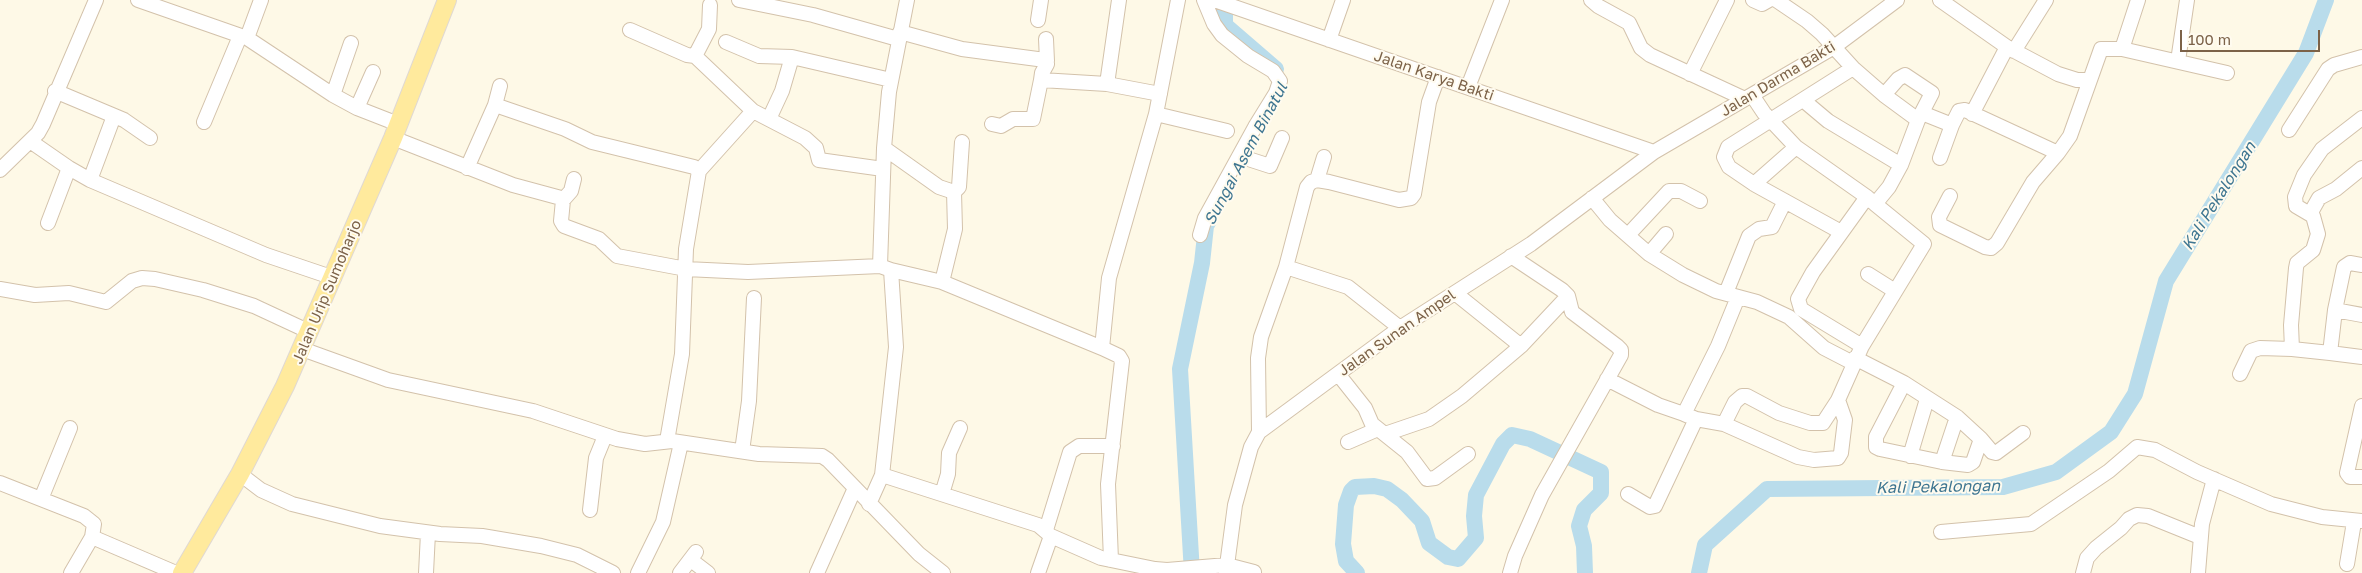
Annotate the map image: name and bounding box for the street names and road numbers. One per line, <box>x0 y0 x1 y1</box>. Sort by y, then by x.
street label: Jalan Darma Bakti <box>1717 38 1839 120</box>
street label: Jalan Karya Bakti <box>1372 47 1496 105</box>
street label: Jalan Urip Sumoharjo <box>289 217 365 367</box>
street label: Jalan Sunan Ampel <box>1335 286 1459 380</box>

